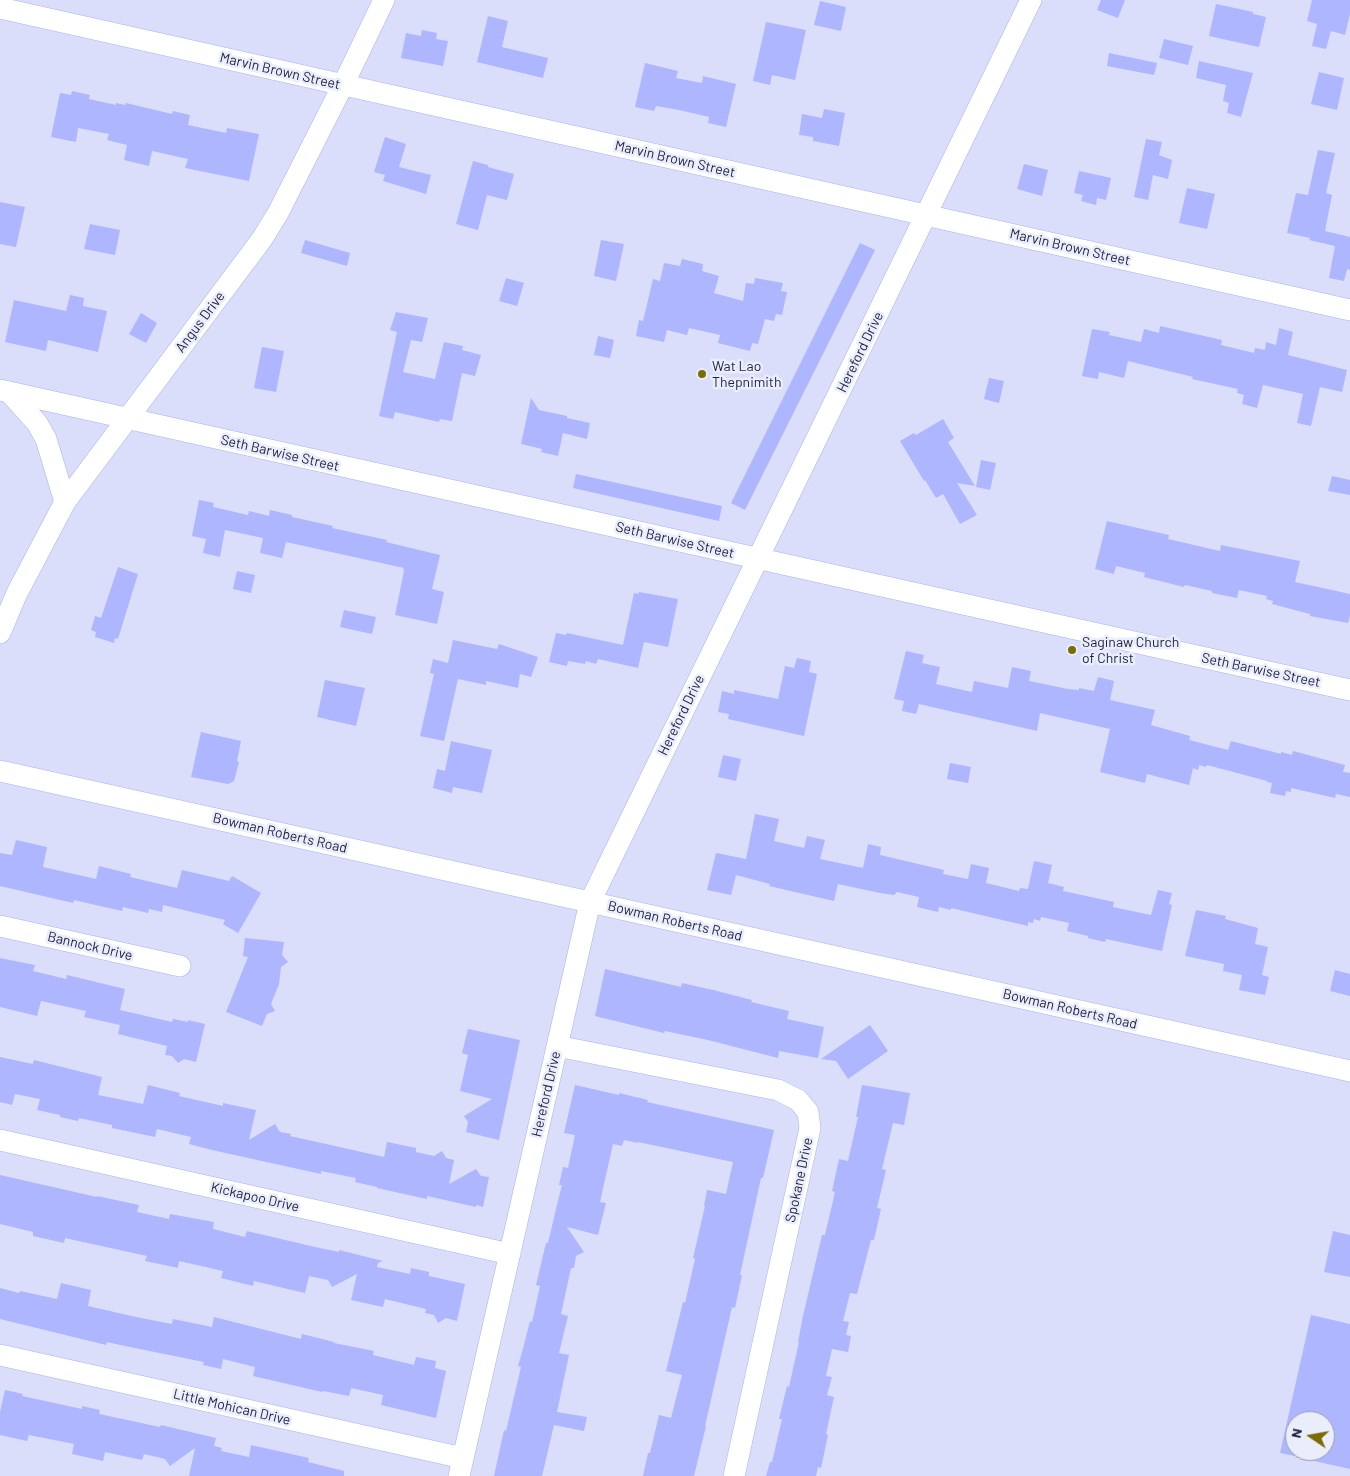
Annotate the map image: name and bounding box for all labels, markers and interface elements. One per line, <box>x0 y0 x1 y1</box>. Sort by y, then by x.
street label: Marvin Brown Street <box>218 49 342 93</box>
street label: Marvin Brown Street <box>613 137 737 181</box>
street label: Marvin Brown Street <box>1008 225 1132 269</box>
street label: Angus Drive <box>172 288 228 356</box>
street label: Hereford Drive <box>833 309 887 395</box>
place label: Wat Lao Thepnimith <box>712 358 782 391</box>
marker: Wat Lao Thepnimith <box>696 368 708 380</box>
street label: Seth Barwise Street <box>219 431 341 475</box>
street label: Seth Barwise Street <box>614 518 736 562</box>
place label: Saginaw Church of Christ <box>1082 634 1179 666</box>
marker: Saginaw Church of Christ <box>1066 644 1078 656</box>
street label: Seth Barwise Street <box>1200 649 1322 691</box>
street label: Hereford Drive <box>654 672 708 758</box>
street label: Bowman Roberts Road <box>211 809 349 857</box>
street label: Bowman Roberts Road <box>606 897 744 945</box>
street label: Bannock Drive <box>46 928 134 964</box>
street label: Bowman Roberts Road <box>1001 985 1139 1033</box>
street label: Hereford Drive <box>528 1049 564 1139</box>
street label: Spokane Drive <box>782 1136 816 1224</box>
street label: Kickapoo Drive <box>209 1179 301 1215</box>
street label: Little Mohican Drive <box>172 1385 292 1429</box>
north arrow <box>1285 1411 1335 1461</box>
text: N <box>1287 1427 1305 1439</box>

